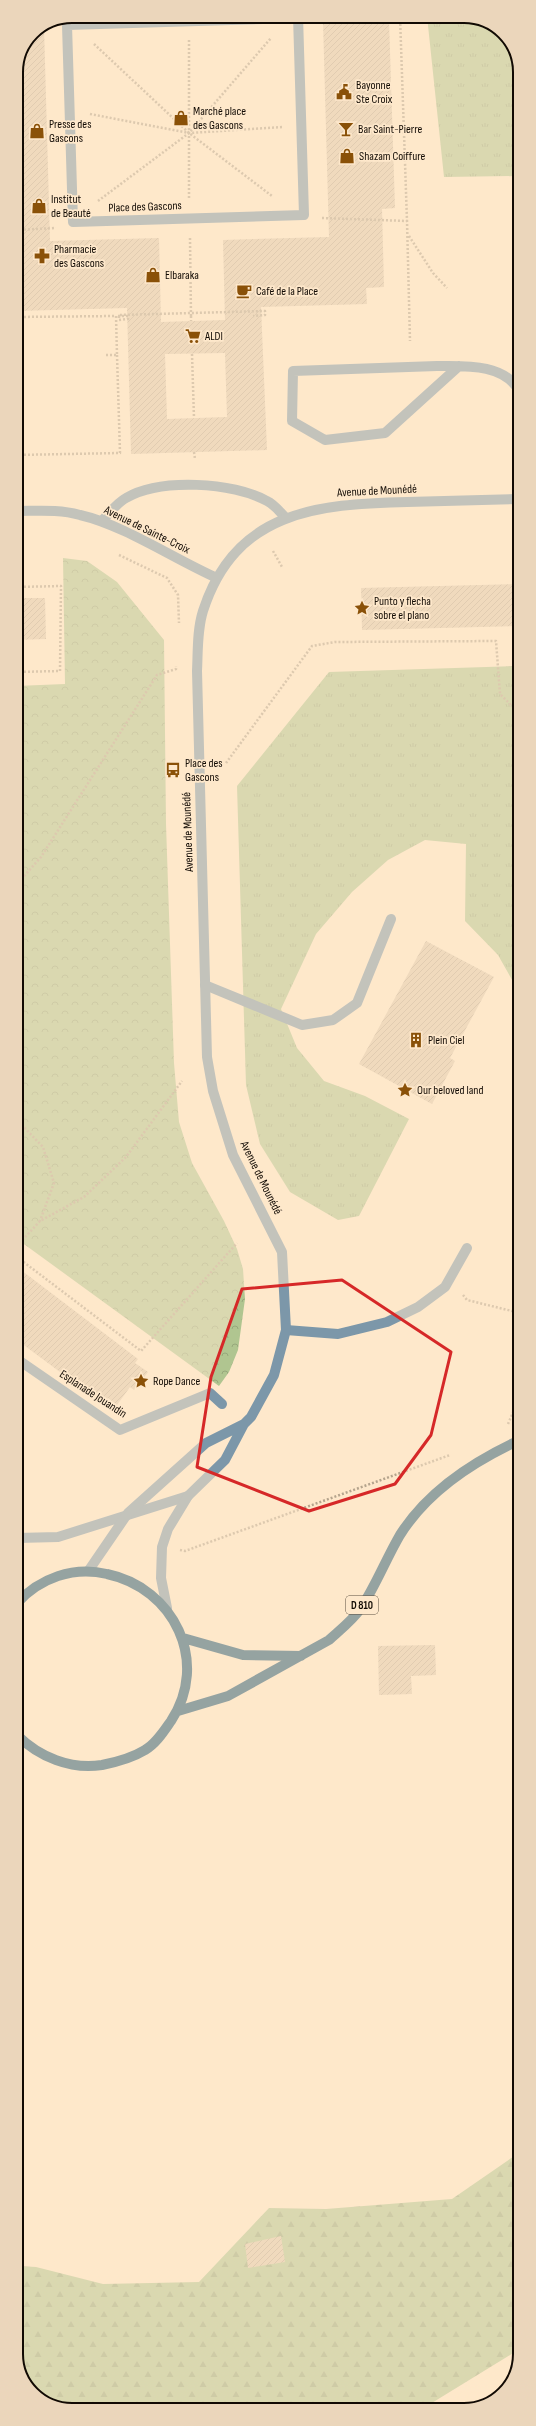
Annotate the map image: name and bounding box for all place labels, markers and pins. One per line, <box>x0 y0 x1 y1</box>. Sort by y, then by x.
place label: Bayonne Ste Croix <box>356 78 393 107</box>
public building icon: Bayonne Ste Croix <box>335 83 353 101</box>
place label: Marché place des Gascons <box>193 104 246 133</box>
shop icon: Marché place des Gascons <box>172 109 190 127</box>
place label: Presse des Gascons <box>49 117 92 146</box>
bar icon: Bar Saint-Pierre <box>337 120 355 138</box>
shop icon: Presse des Gascons <box>28 122 46 140</box>
place label: Bar Saint-Pierre <box>358 122 422 137</box>
shop icon: Shazam Coiffure <box>338 147 356 165</box>
place label: Shazam Coiffure <box>359 149 426 164</box>
place label: Institut de Beauté <box>51 192 91 221</box>
shop icon: Institut de Beauté <box>30 197 48 215</box>
place label: Pharmacie des Gascons <box>54 242 104 271</box>
pharmacy icon: Pharmacie des Gascons <box>33 247 51 265</box>
shop icon: Elbaraka <box>144 266 162 284</box>
place label: Elbaraka <box>165 268 199 283</box>
cafe icon: Café de la Place <box>235 282 253 300</box>
place label: Café de la Place <box>256 284 318 299</box>
supermarket icon: ALDI <box>184 327 202 345</box>
place label: ALDI <box>204 329 223 344</box>
place label: Punto y flecha sobre el plano <box>374 594 431 623</box>
place icon: Punto y flecha sobre el plano <box>353 599 371 617</box>
place label: Place des Gascons <box>185 756 223 785</box>
bus stop icon: Place des Gascons <box>164 761 182 779</box>
building icon: Plein Ciel <box>407 1031 425 1049</box>
place label: Plein Ciel <box>428 1033 465 1048</box>
place icon: Our beloved land <box>396 1081 414 1099</box>
place label: Our beloved land <box>417 1083 483 1098</box>
place icon: Rope Dance <box>132 1372 150 1390</box>
place label: Rope Dance <box>153 1374 200 1389</box>

